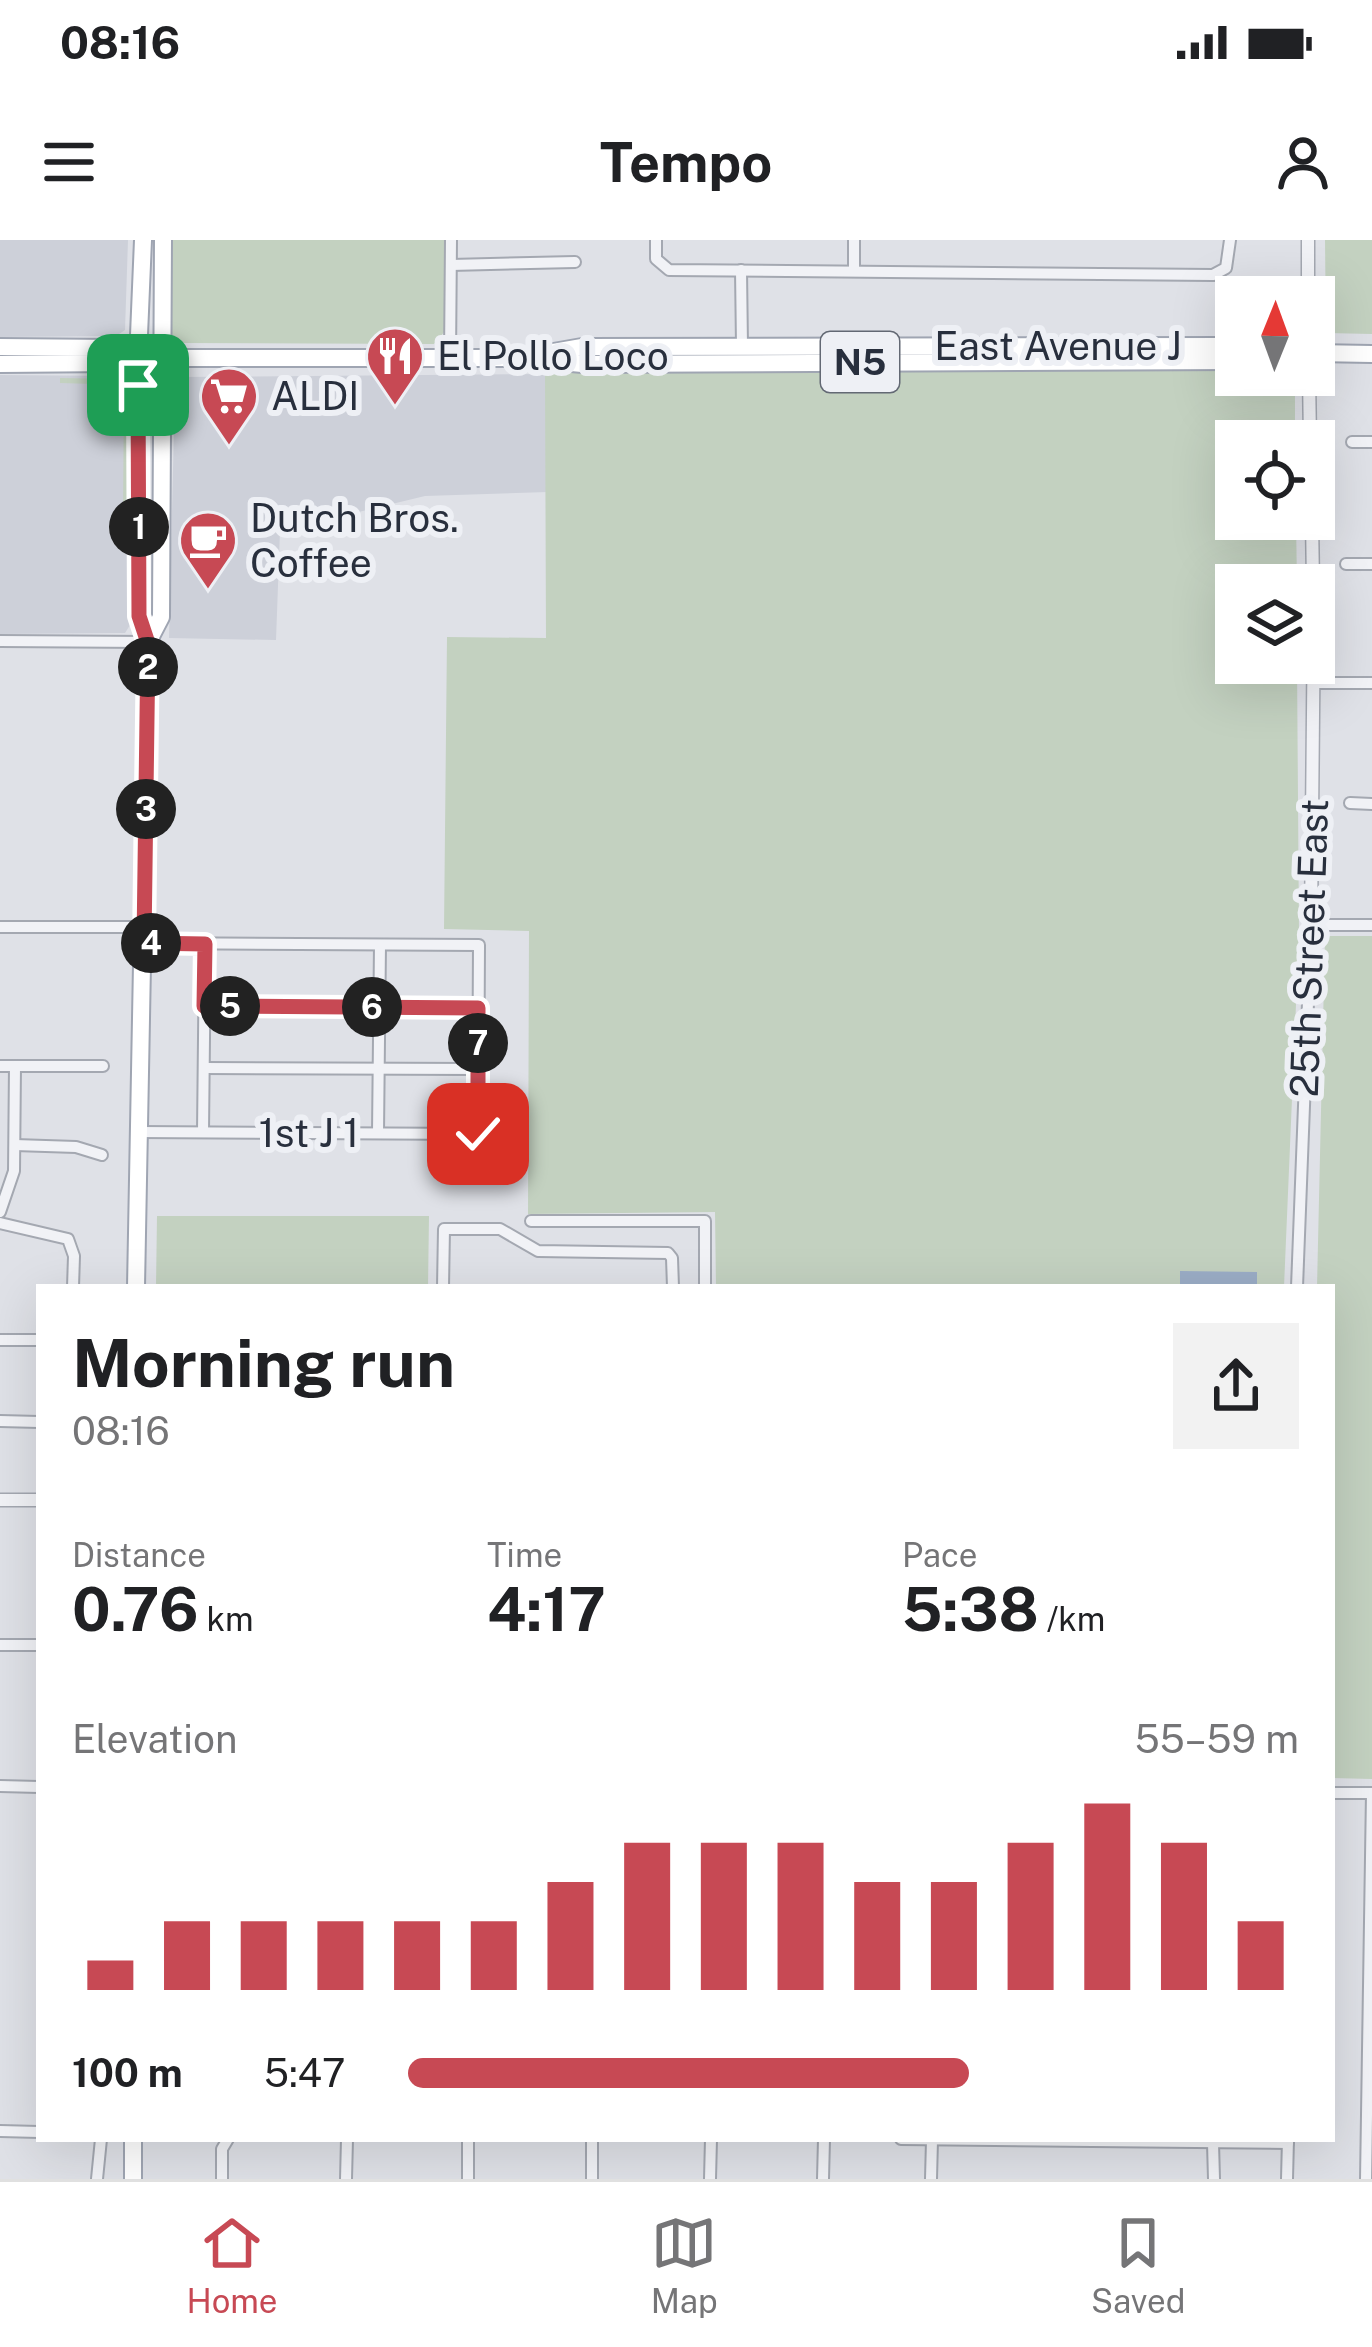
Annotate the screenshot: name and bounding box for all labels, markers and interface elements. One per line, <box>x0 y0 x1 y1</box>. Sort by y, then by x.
text: 08:16 <box>60 16 180 69</box>
icon: menu <box>36 129 102 195</box>
icon: person <box>1270 129 1336 195</box>
text: Tempo <box>600 131 772 194</box>
north arrow <box>1215 276 1335 396</box>
map controls <box>1215 276 1335 684</box>
street label: East Avenue J <box>934 323 1182 369</box>
restaurant icon: El Pollo Loco <box>364 325 426 407</box>
road number: N5 <box>821 332 899 392</box>
place label: El Pollo Loco <box>437 333 669 379</box>
pin <box>87 334 189 436</box>
icon: arrive <box>105 352 171 418</box>
supermarket icon: ALDI <box>198 365 260 447</box>
place label: ALDI <box>271 373 359 419</box>
button: locate <box>1215 420 1335 540</box>
place label: Dutch Bros. Coffee <box>250 495 459 586</box>
pin: 1 <box>109 497 169 557</box>
text: 1 <box>132 508 146 546</box>
cafe icon: Dutch Bros. Coffee <box>177 509 239 591</box>
button: layers <box>1215 564 1335 684</box>
pin: 2 <box>118 637 178 697</box>
text: 2 <box>138 648 158 686</box>
pin: 3 <box>116 779 176 839</box>
text: 3 <box>135 790 157 828</box>
street label: 25th Street East <box>1281 798 1337 1098</box>
pin: 4 <box>121 913 181 973</box>
text: 4 <box>140 924 162 962</box>
pin: 5 <box>200 976 260 1036</box>
pin: 6 <box>342 977 402 1037</box>
text: 5 <box>219 987 241 1025</box>
text: 6 <box>361 988 383 1026</box>
pin: 7 <box>448 1013 508 1073</box>
text: 7 <box>468 1024 488 1062</box>
pin <box>427 1083 529 1185</box>
icon: check <box>445 1101 511 1167</box>
street label: 1st J 1 <box>259 1110 359 1156</box>
button: share <box>1173 1323 1299 1449</box>
text: Morning run <box>72 1324 455 1402</box>
text: 08:16 <box>72 1408 170 1454</box>
text: Distance <box>72 1536 206 1574</box>
text: Time <box>487 1536 562 1574</box>
text: Pace <box>902 1536 977 1574</box>
text: 0.76 <box>72 1574 199 1645</box>
text: 4:17 <box>487 1574 606 1645</box>
text: 5:38 <box>902 1574 1039 1645</box>
text: km <box>199 1600 254 1638</box>
text: /km <box>1039 1600 1105 1638</box>
text: Elevation <box>72 1716 238 1762</box>
text: 55–59 m <box>1135 1716 1299 1762</box>
text: 100 m <box>72 2050 183 2096</box>
text: 5:47 <box>264 2050 345 2096</box>
tab: Home <box>187 2210 278 2320</box>
tab: Map <box>651 2210 718 2320</box>
tab: Saved <box>1091 2210 1185 2320</box>

